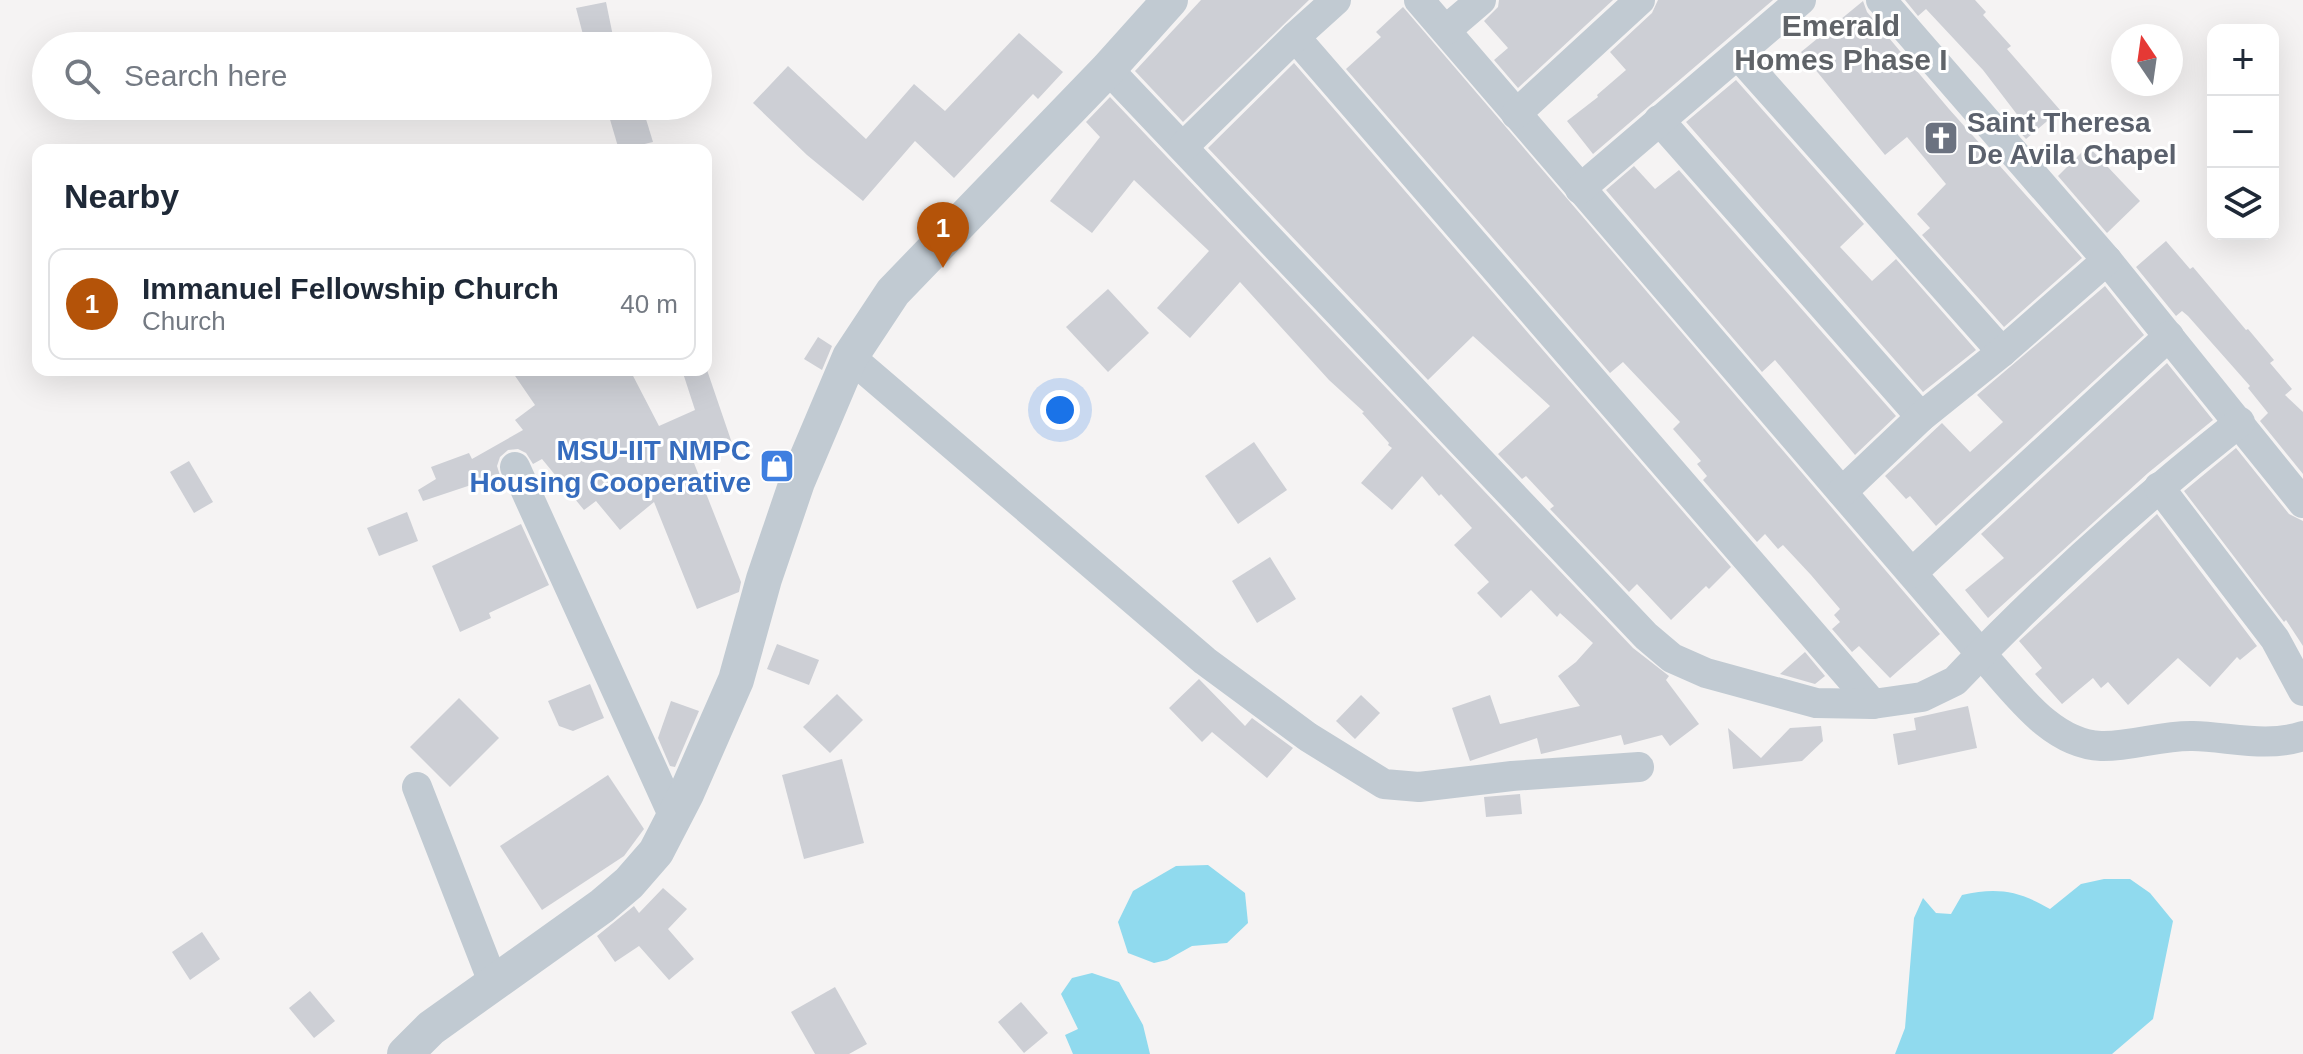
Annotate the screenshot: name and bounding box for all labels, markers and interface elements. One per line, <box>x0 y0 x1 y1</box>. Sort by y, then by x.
district label: Emerald Homes Phase I <box>1734 9 1948 76</box>
north arrow <box>2111 24 2183 96</box>
map controls <box>2207 24 2279 240</box>
button: + <box>2207 24 2279 96</box>
search box <box>32 32 712 120</box>
icon: search <box>60 54 104 98</box>
text: Search here <box>124 59 287 92</box>
button: − <box>2207 96 2279 168</box>
place label: Saint Theresa De Avila Chapel <box>1967 107 2177 170</box>
church icon: Saint Theresa De Avila Chapel <box>1922 119 1960 157</box>
button: layers <box>2207 168 2279 240</box>
text: Nearby <box>64 177 179 215</box>
pin: 1 <box>917 202 969 268</box>
text: Immanuel Fellowship Church <box>142 272 559 305</box>
text: 1 <box>85 289 99 319</box>
text: 40 m <box>620 289 678 319</box>
text: Church <box>142 306 226 336</box>
your location <box>1040 390 1080 430</box>
place label: MSU-IIT NMPC Housing Cooperative <box>469 435 751 498</box>
shop icon: MSU-IIT NMPC Housing Cooperative <box>758 447 796 485</box>

